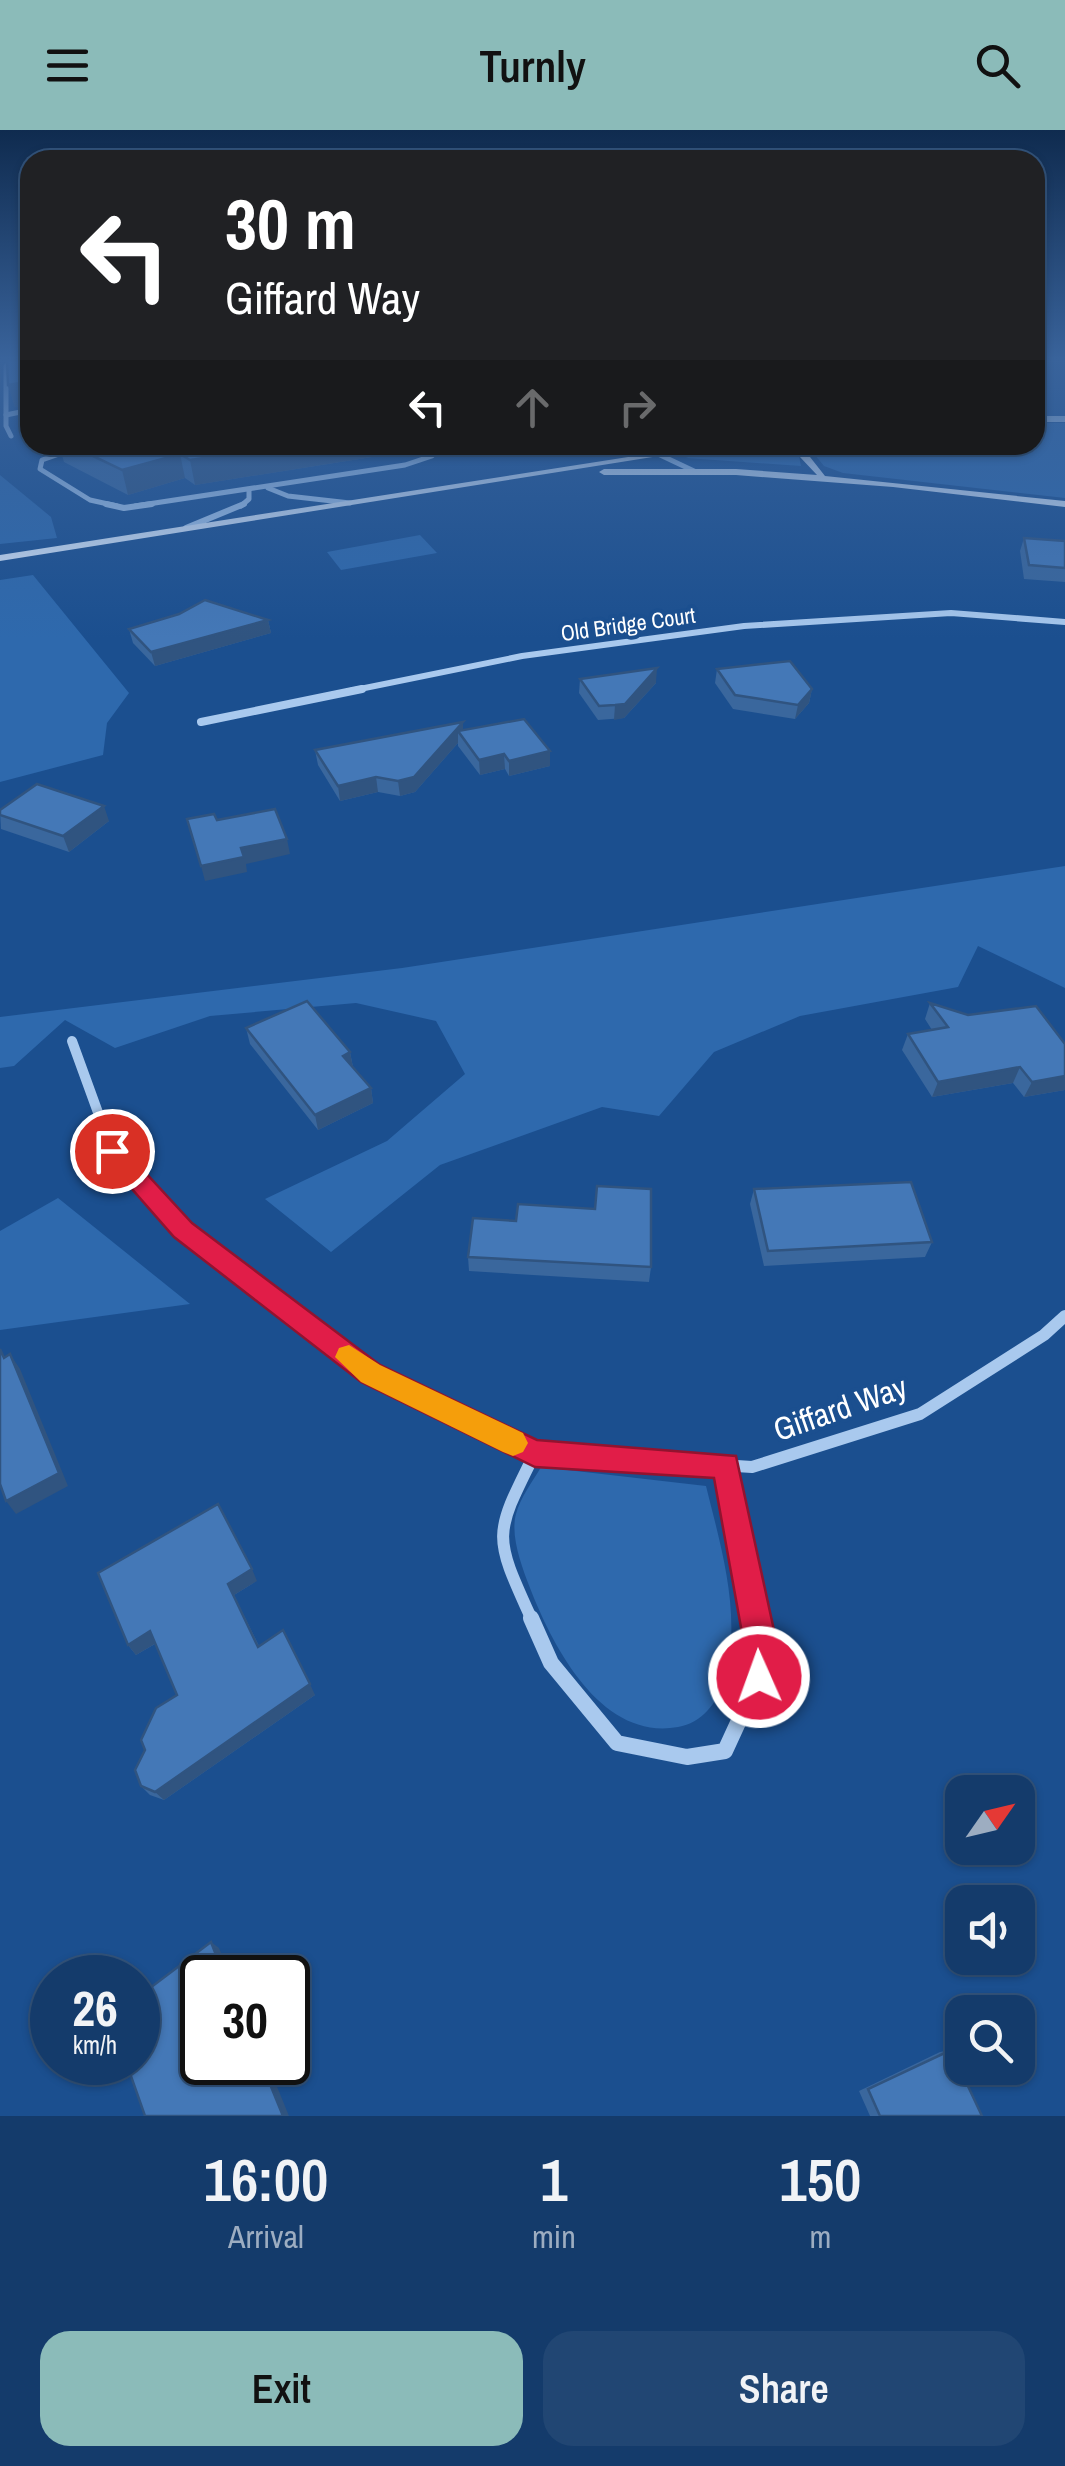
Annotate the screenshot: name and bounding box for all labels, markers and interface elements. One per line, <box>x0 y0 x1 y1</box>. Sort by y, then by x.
text: Turnly <box>479 35 586 96</box>
icon: menu <box>40 38 95 93</box>
icon: search <box>970 38 1025 93</box>
text: 30 m <box>225 177 356 271</box>
icon: left <box>60 190 190 320</box>
text: Giffard Way <box>225 267 420 328</box>
icon: left <box>400 380 455 435</box>
icon: ahead <box>505 380 560 435</box>
icon: right <box>610 380 665 435</box>
street label: Old Bridge Court <box>559 600 697 648</box>
pin <box>70 1109 155 1194</box>
icon: arrive <box>85 1124 140 1179</box>
street label: Giffard Way <box>767 1365 913 1451</box>
position arrow <box>707 1625 811 1729</box>
north arrow <box>945 1775 1035 1865</box>
map controls <box>945 1775 1035 2085</box>
button: sound <box>945 1885 1035 1975</box>
speed limit sign: 30 <box>180 1955 310 2085</box>
text: 26 <box>72 1974 118 2042</box>
button: search <box>945 1995 1035 2085</box>
text: km/h <box>73 2028 117 2062</box>
text: 16:00 <box>204 2139 328 2220</box>
text: 1 <box>540 2139 568 2220</box>
text: 150 <box>779 2139 861 2220</box>
text: Arrival <box>228 2215 304 2258</box>
text: min <box>532 2215 576 2258</box>
text: m <box>809 2215 831 2258</box>
button: Exit <box>40 2331 523 2446</box>
button: Share <box>543 2331 1025 2446</box>

